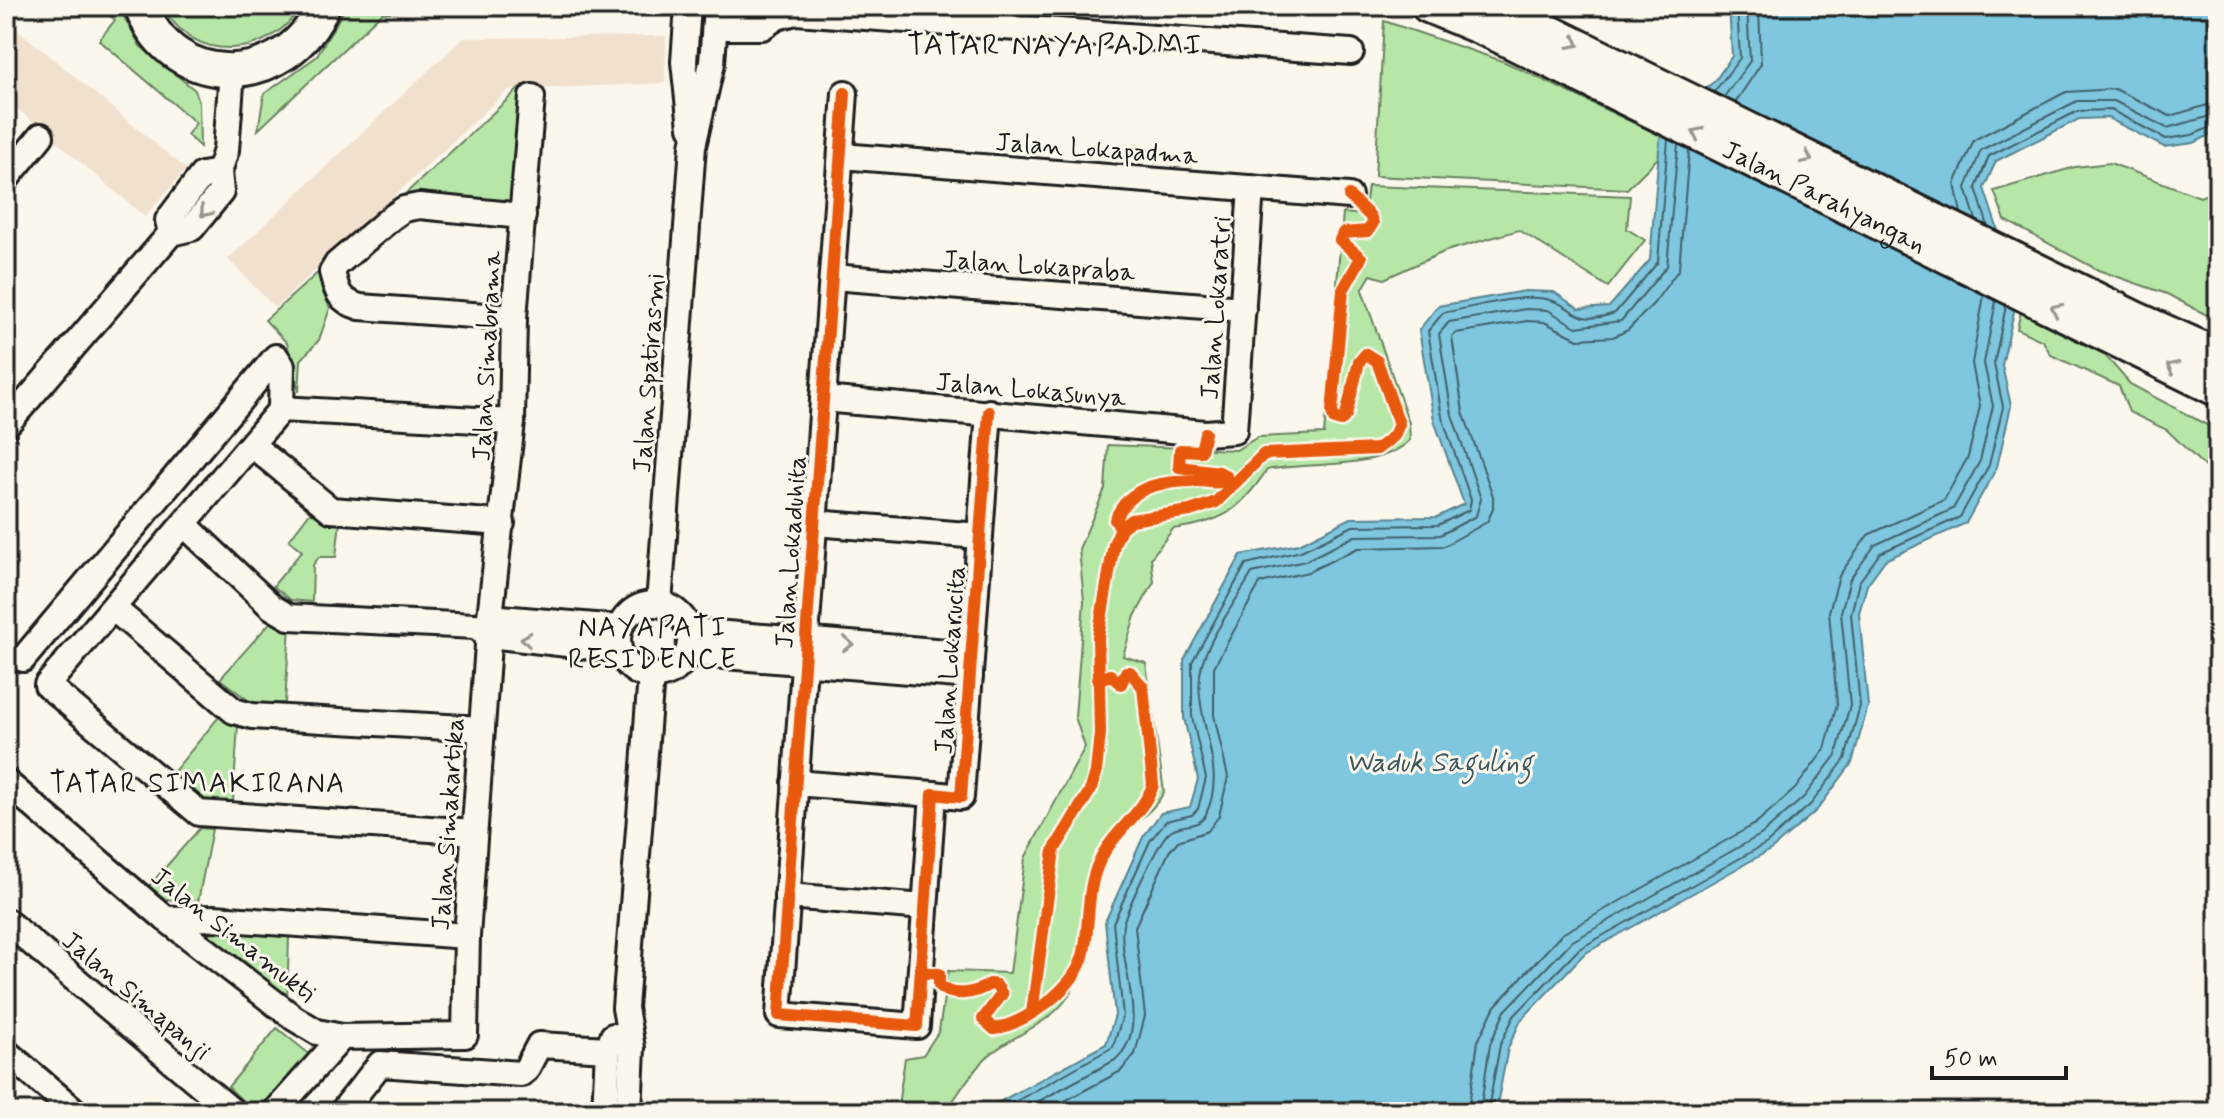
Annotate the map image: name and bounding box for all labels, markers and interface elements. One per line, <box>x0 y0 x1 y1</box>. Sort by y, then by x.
district label: TATAR NAYAPADMI <box>907 26 1203 65</box>
one-way arrow <box>1565 34 1580 49</box>
street label: Jalan Lokapadma <box>994 126 1200 174</box>
one-way arrow <box>1691 127 1706 142</box>
street label: Jalan Parahyangan <box>1716 134 1931 263</box>
one-way arrow <box>1799 148 1813 164</box>
one-way arrow <box>200 203 215 217</box>
street label: Jalan Lokaratri <box>1194 215 1240 401</box>
street label: Jalan Lokapraba <box>941 243 1137 291</box>
street label: Jalan Simabrama <box>466 250 511 462</box>
street label: Jalan Spatirasmi <box>626 272 674 474</box>
one-way arrow <box>2050 303 2065 319</box>
one-way arrow <box>2166 361 2181 376</box>
street label: Jalan Lokasunya <box>934 366 1128 416</box>
street label: Jalan Lokaduhita <box>768 454 816 650</box>
street label: Jalan Lokarucita <box>927 565 975 755</box>
district label: NAYAPATI RESIDENCE <box>568 610 738 679</box>
one-way arrow <box>519 631 532 648</box>
one-way arrow <box>842 636 855 653</box>
street label: Jalan Simakartika <box>425 716 473 932</box>
water label: Waduk Saguling <box>1346 745 1535 785</box>
district label: TATAR SIMAKIRANA <box>50 766 346 803</box>
street label: Jalan Simamukti <box>143 860 322 1011</box>
street label: Jalan Simapanji <box>54 924 217 1069</box>
scale bar <box>1932 1030 2066 1080</box>
text: 50 m <box>1944 1044 1998 1075</box>

